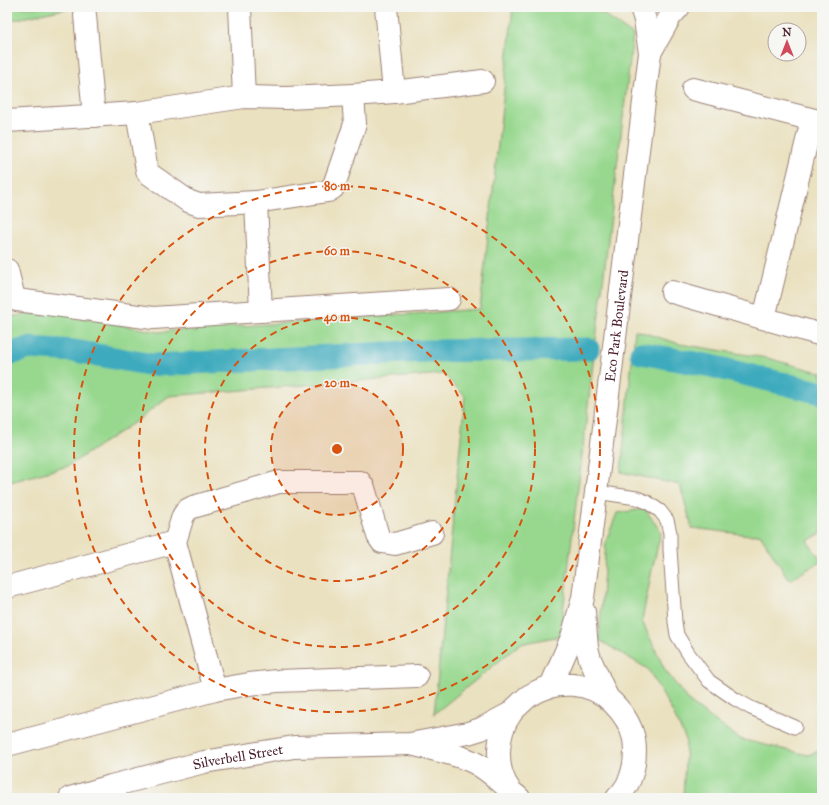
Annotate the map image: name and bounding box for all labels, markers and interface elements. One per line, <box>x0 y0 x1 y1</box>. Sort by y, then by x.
north arrow <box>767 22 807 62</box>
text: N <box>782 26 792 39</box>
text: 80 m <box>324 179 351 193</box>
text: 60 m <box>324 244 351 258</box>
street label: Eco Park Boulevard <box>602 269 632 383</box>
text: 40 m <box>324 310 351 325</box>
text: 20 m <box>324 376 351 390</box>
centre of rings <box>330 442 344 456</box>
street label: Silverbell Street <box>191 741 284 774</box>

